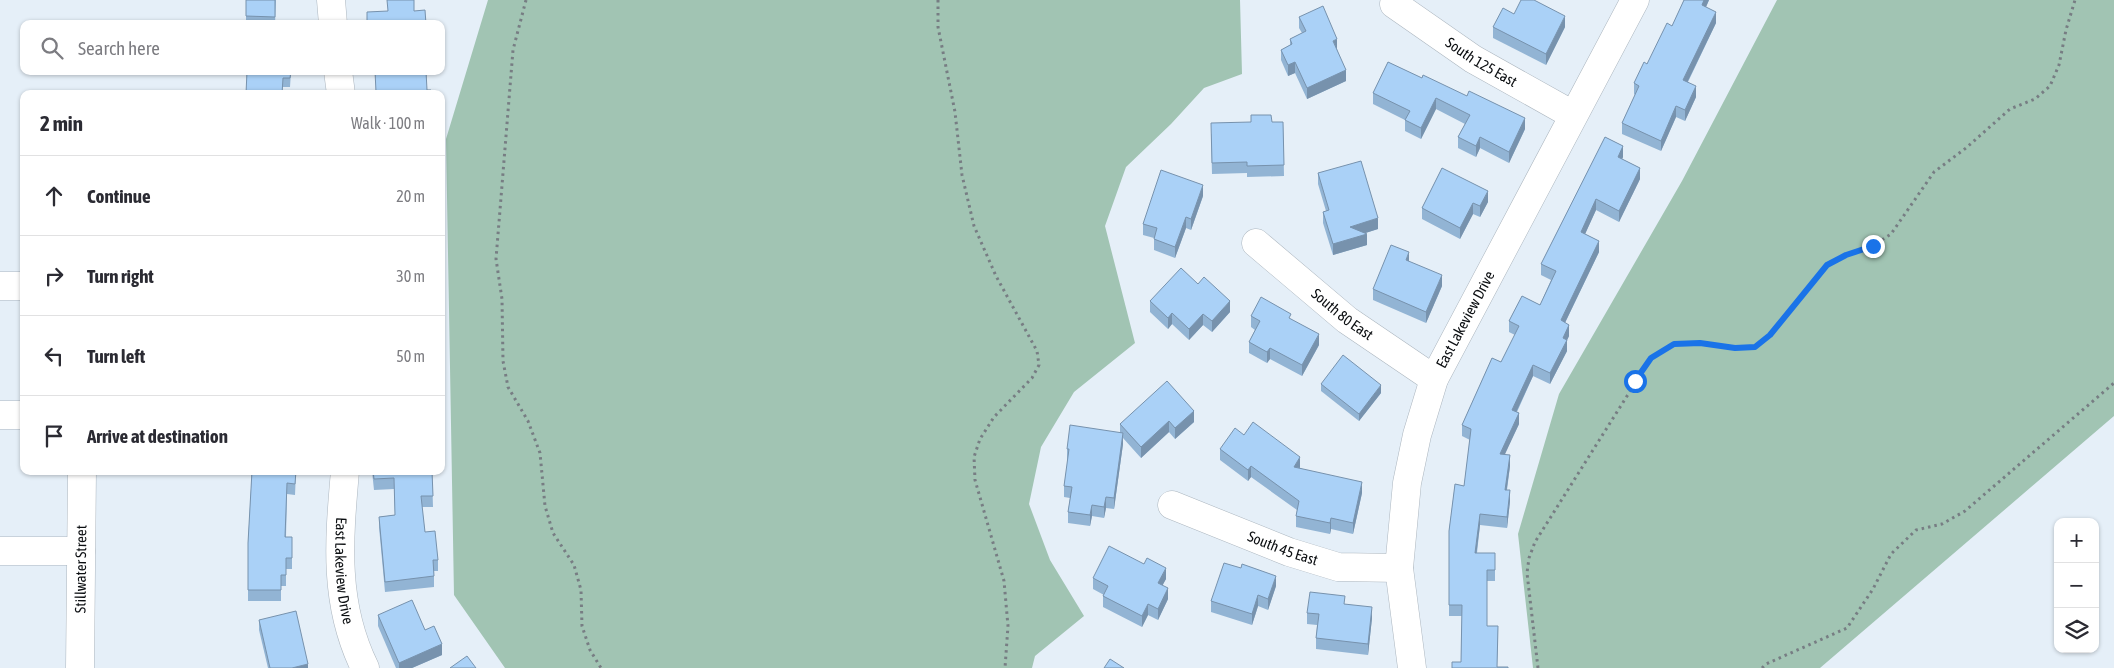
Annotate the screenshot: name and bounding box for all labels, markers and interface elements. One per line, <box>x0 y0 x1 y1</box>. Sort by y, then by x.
search box <box>20 20 445 75</box>
icon: search <box>38 34 66 62</box>
street label: South 125 East <box>1443 34 1520 90</box>
text: Search here <box>78 37 160 59</box>
text: 2 min <box>40 111 83 135</box>
text: Walk · 100 m <box>351 114 425 132</box>
icon: ahead <box>40 182 68 210</box>
text: Continue <box>87 185 151 207</box>
text: 20 m <box>396 187 425 205</box>
route end <box>1862 235 1885 258</box>
icon: right <box>40 262 68 290</box>
text: Turn right <box>87 265 154 287</box>
text: 30 m <box>396 267 425 285</box>
street label: East Lakeview Drive <box>1432 268 1498 371</box>
street label: South 80 East <box>1308 285 1376 343</box>
icon: left <box>40 342 68 370</box>
text: Turn left <box>87 345 145 367</box>
text: 50 m <box>396 347 425 365</box>
route start <box>1624 370 1647 393</box>
icon: arrive <box>40 422 68 450</box>
text: Arrive at destination <box>87 425 228 447</box>
street label: East Lakeview Drive <box>332 517 357 626</box>
map controls <box>2054 518 2099 653</box>
button: + <box>2054 518 2099 563</box>
street label: Stillwater Street <box>72 525 89 613</box>
street label: South 45 East <box>1245 527 1320 568</box>
button: − <box>2054 563 2099 608</box>
button: layers <box>2054 608 2099 653</box>

